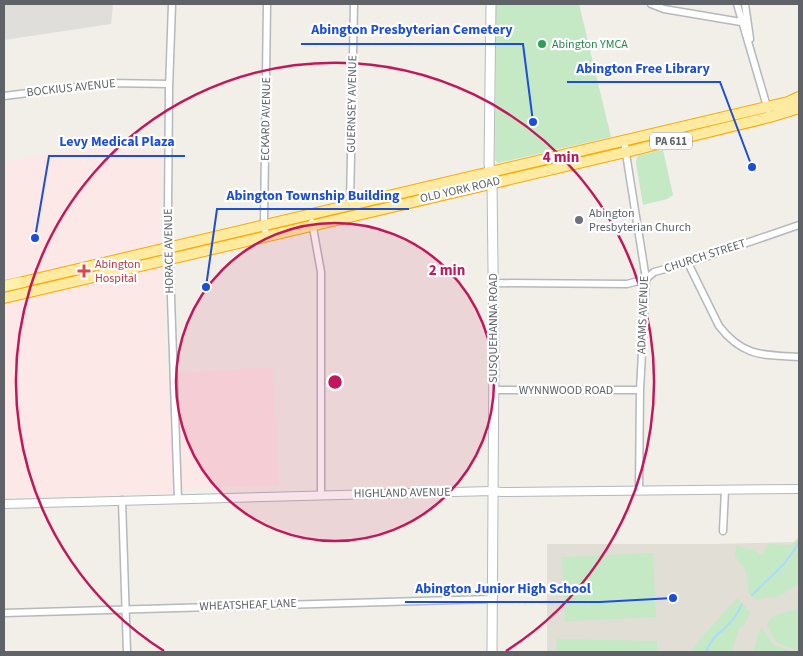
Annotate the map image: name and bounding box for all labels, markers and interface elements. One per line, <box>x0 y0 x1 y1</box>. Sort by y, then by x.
callout: Abington Presbyterian Cemetery <box>301 15 523 44</box>
text: Abington Presbyterian Cemetery <box>310 20 513 40</box>
place label: Abington YMCA <box>552 36 628 53</box>
marker: Abington YMCA <box>536 38 548 50</box>
callout: Abington Free Library <box>567 53 720 82</box>
street label: GUERNSEY AVENUE <box>343 55 361 153</box>
text: Abington Free Library <box>575 59 710 79</box>
street label: BOCKIUS AVENUE <box>26 75 116 101</box>
street label: ECKARD AVENUE <box>257 77 275 161</box>
callout: Levy Medical Plaza <box>49 127 185 156</box>
text: Levy Medical Plaza <box>59 132 175 152</box>
road number: PA 611 <box>650 132 692 150</box>
text: 4 min <box>543 147 579 168</box>
street label: OLD YORK ROAD <box>418 173 502 207</box>
callout: Abington Township Building <box>217 180 409 209</box>
text: Abington Township Building <box>226 186 400 206</box>
place label: Abington Presbyterian Church <box>589 205 691 236</box>
street label: HORACE AVENUE <box>160 208 178 294</box>
marker: Abington Presbyterian Church <box>573 214 585 226</box>
street label: CHURCH STREET <box>662 235 748 277</box>
place label: Abington Hospital <box>95 256 141 287</box>
text: 2 min <box>429 260 465 281</box>
marker: Abington Hospital <box>77 264 91 278</box>
street label: SUSQUEHANNA ROAD <box>485 273 502 383</box>
street label: ADAMS AVENUE <box>633 275 653 355</box>
centre of rings <box>326 373 344 391</box>
street label: WYNNWOOD ROAD <box>519 382 613 399</box>
street label: HIGHLAND AVENUE <box>353 484 451 502</box>
callout: Abington Junior High School <box>405 573 600 602</box>
text: Abington Junior High School <box>414 579 591 599</box>
street label: WHEATSHEAF LANE <box>199 595 297 615</box>

